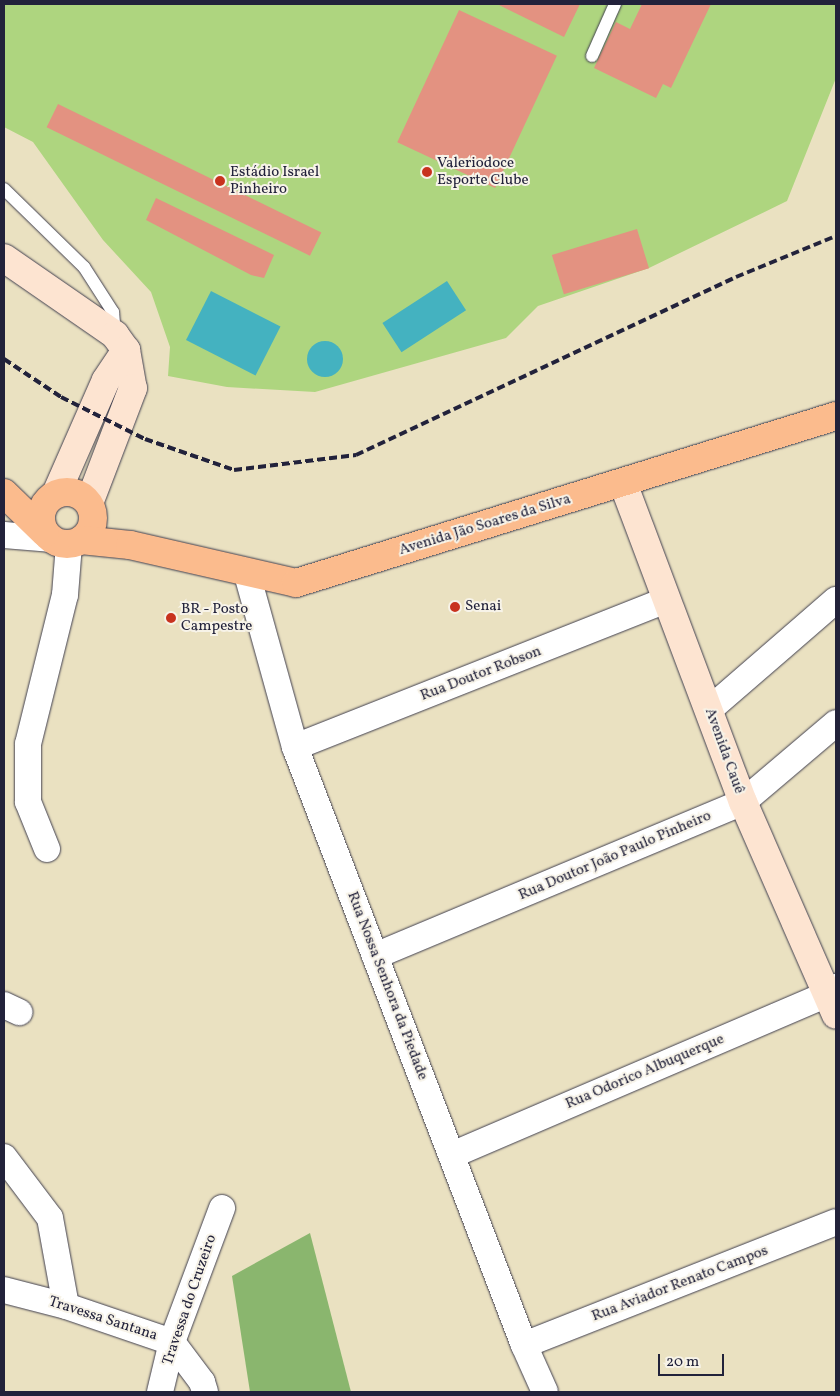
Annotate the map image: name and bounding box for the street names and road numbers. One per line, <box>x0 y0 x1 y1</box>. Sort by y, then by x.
street label: Avenida Jão Soares da Silva <box>397 490 573 560</box>
street label: Rua Doutor Robson <box>418 643 544 705</box>
street label: Avenida Cauê <box>700 706 748 796</box>
street label: Rua Doutor João Paulo Pinheiro <box>516 807 714 905</box>
street label: Rua Nossa Senhora da Piedade <box>343 889 431 1083</box>
street label: Rua Odorico Albuquerque <box>563 1030 727 1114</box>
street label: Travessa do Cruzeiro <box>159 1232 221 1368</box>
street label: Rua Aviador Renato Campos <box>589 1242 771 1326</box>
street label: Travessa Santana <box>46 1293 160 1345</box>

